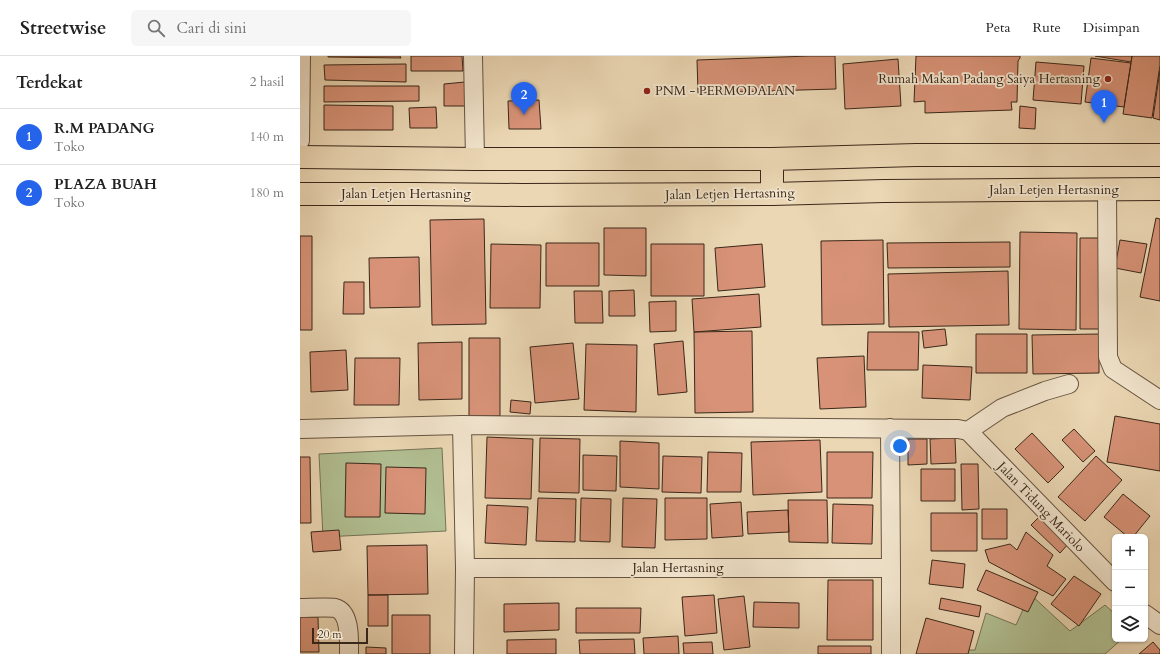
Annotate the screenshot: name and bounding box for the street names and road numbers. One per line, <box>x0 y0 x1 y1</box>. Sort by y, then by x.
street label: Jalan Letjen Hertasning <box>987 181 1119 199</box>
street label: Jalan Letjen Hertasning <box>663 184 796 204</box>
street label: Jalan Letjen Hertasning <box>339 185 471 203</box>
street label: Jalan Tidung Mariolo <box>992 457 1089 556</box>
street label: Jalan Hertasning <box>630 559 724 577</box>

